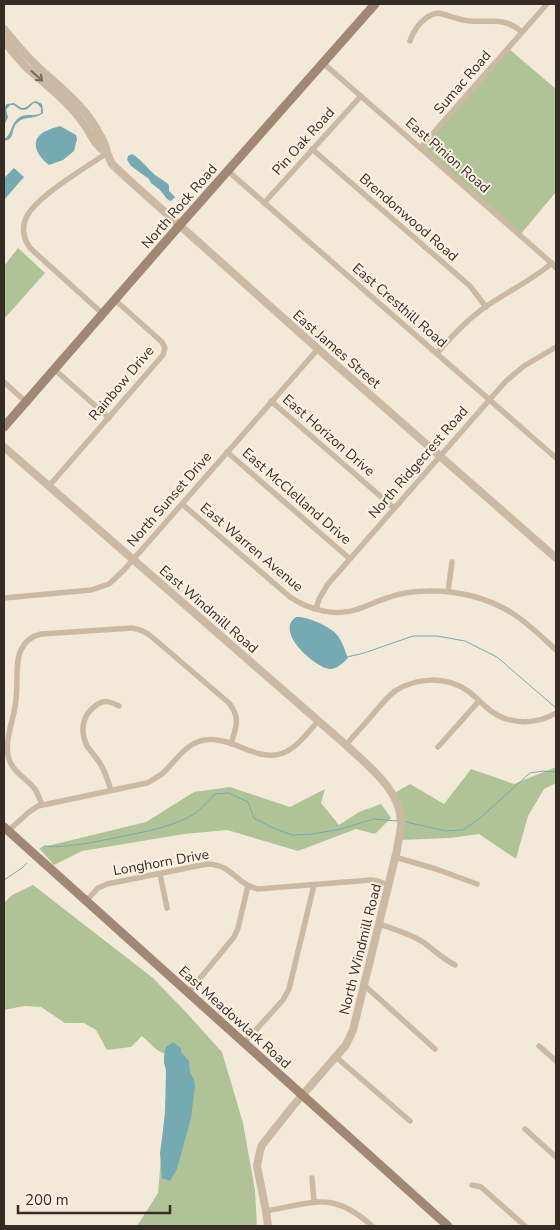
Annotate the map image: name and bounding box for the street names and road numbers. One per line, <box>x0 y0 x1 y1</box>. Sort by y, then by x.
street label: Sumac Road <box>429 46 495 118</box>
street label: Pin Oak Road <box>268 103 339 179</box>
street label: East Pinion Road <box>401 113 494 197</box>
street label: North Rock Road <box>137 160 222 253</box>
street label: Brendonwood Road <box>355 169 462 266</box>
street label: East Cresthill Road <box>348 259 451 352</box>
street label: East James Street <box>289 306 385 393</box>
street label: Rainbow Drive <box>84 342 158 425</box>
street label: East Horizon Drive <box>279 390 379 481</box>
street label: North Ridgecrest Road <box>364 402 472 523</box>
street label: East McClelland Drive <box>238 444 355 549</box>
street label: North Sunset Drive <box>123 448 216 551</box>
street label: East Warren Avenue <box>196 499 307 596</box>
street label: East Windmill Road <box>155 561 262 658</box>
street label: Longhorn Drive <box>112 845 210 880</box>
street label: North Windmill Road <box>335 882 386 1017</box>
street label: East Meadowlark Road <box>174 962 295 1073</box>

